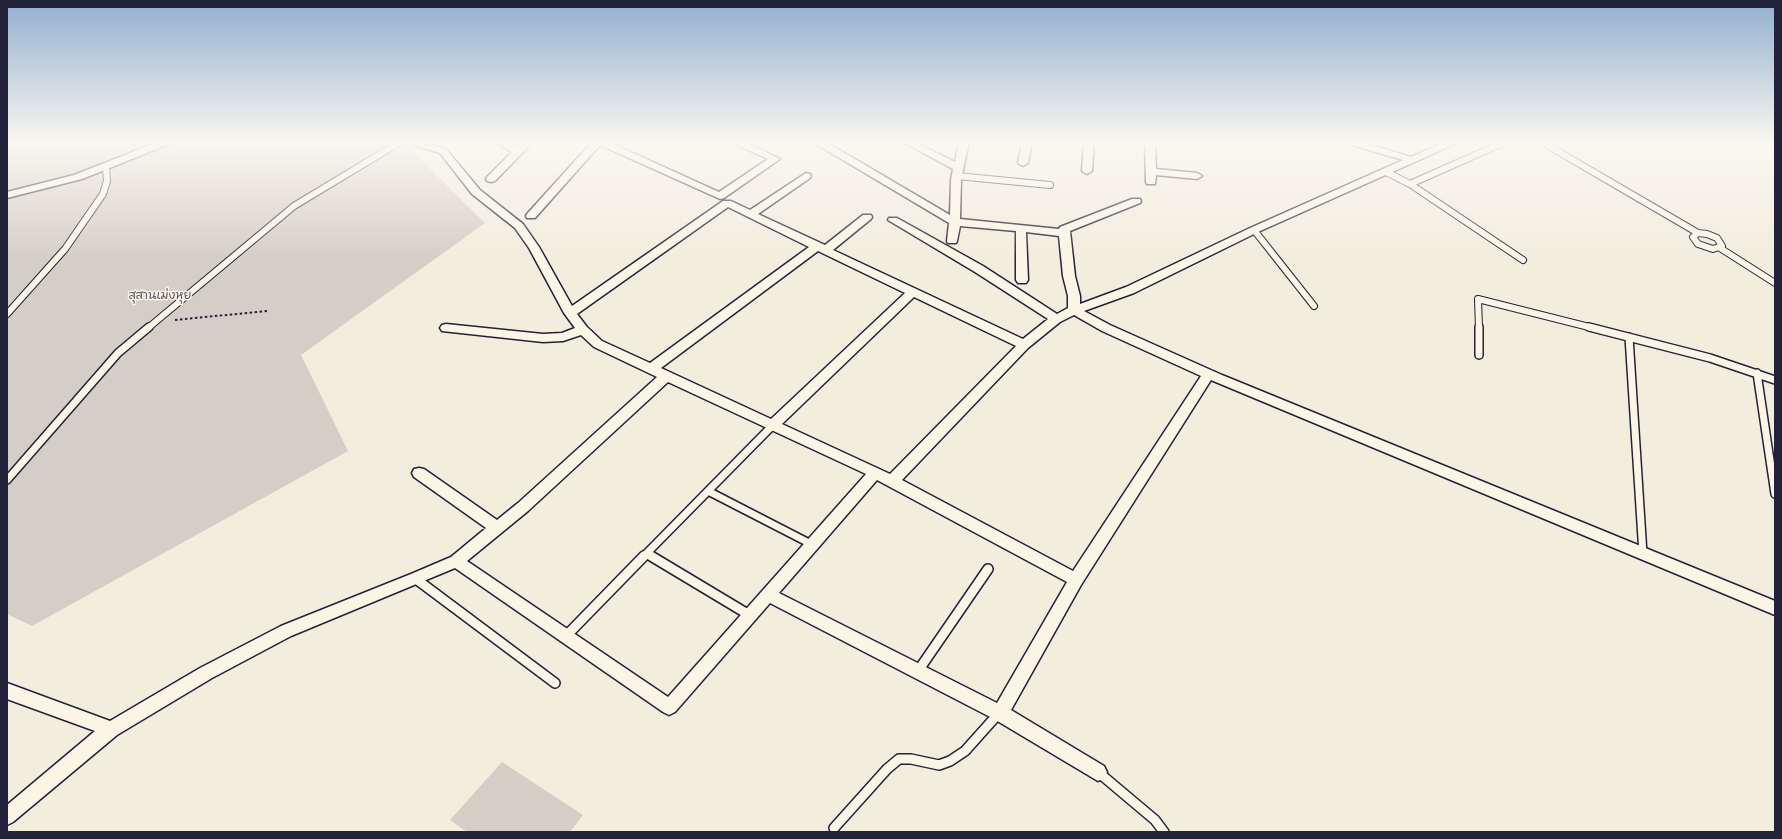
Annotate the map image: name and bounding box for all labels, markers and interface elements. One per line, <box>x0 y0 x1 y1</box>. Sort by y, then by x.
park label: สุสานเม่งหุย <box>129 289 191 303</box>

